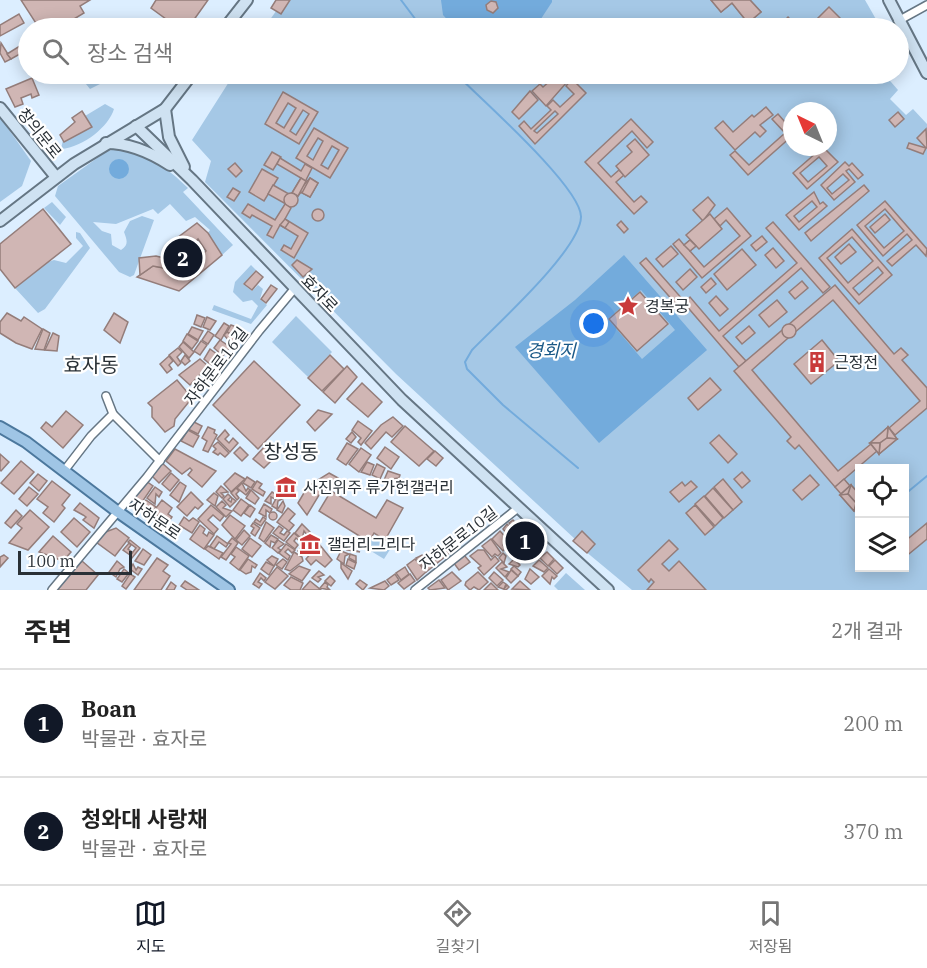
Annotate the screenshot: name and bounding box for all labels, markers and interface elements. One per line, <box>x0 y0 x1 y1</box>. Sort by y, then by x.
search box <box>18 18 909 84</box>
icon: search <box>39 35 72 68</box>
text: 장소 검색 <box>87 38 173 67</box>
north arrow <box>783 102 837 156</box>
street label: 창의문로 <box>14 104 66 162</box>
pin: 2 <box>164 236 202 280</box>
street label: 효자로 <box>297 270 343 316</box>
place icon: 경복궁 <box>616 294 640 318</box>
place label: 경복궁 <box>645 296 689 316</box>
your location <box>579 309 608 338</box>
street label: 자하문로16길 <box>180 323 252 409</box>
water label: 경회지 <box>526 339 577 362</box>
building icon: 근정전 <box>805 350 829 374</box>
district label: 효자동 <box>63 351 119 378</box>
place label: 근정전 <box>834 352 878 372</box>
district label: 창성동 <box>263 438 319 465</box>
map controls <box>855 464 909 572</box>
button: locate <box>855 464 909 518</box>
museum icon: 사진위주 류가헌갤러리 <box>274 475 298 499</box>
place label: 사진위주 류가헌갤러리 <box>303 477 454 497</box>
street label: 자하문로 <box>125 494 185 544</box>
street label: 자하문로10길 <box>415 502 501 574</box>
pin: 1 <box>506 518 544 564</box>
button: layers <box>855 518 909 572</box>
museum icon: 갤러리그리다 <box>298 532 322 556</box>
place label: 갤러리그리다 <box>327 534 416 554</box>
scale bar <box>18 548 132 576</box>
text: 100 m <box>27 551 75 571</box>
text: 주변 <box>24 614 72 648</box>
text: 2개 결과 <box>831 617 903 644</box>
text: Boan <box>81 694 137 723</box>
text: 1 <box>38 710 50 737</box>
text: 200 m <box>843 710 903 737</box>
text: 박물관 · 효자로 <box>81 725 207 752</box>
text: 청와대 사랑채 <box>81 804 208 833</box>
text: 2 <box>38 818 50 845</box>
text: 370 m <box>843 818 903 845</box>
text: 박물관 · 효자로 <box>81 835 207 862</box>
tab: 지도 <box>134 897 167 957</box>
tab: 길찾기 <box>436 897 480 957</box>
tab: 저장됨 <box>749 897 793 957</box>

